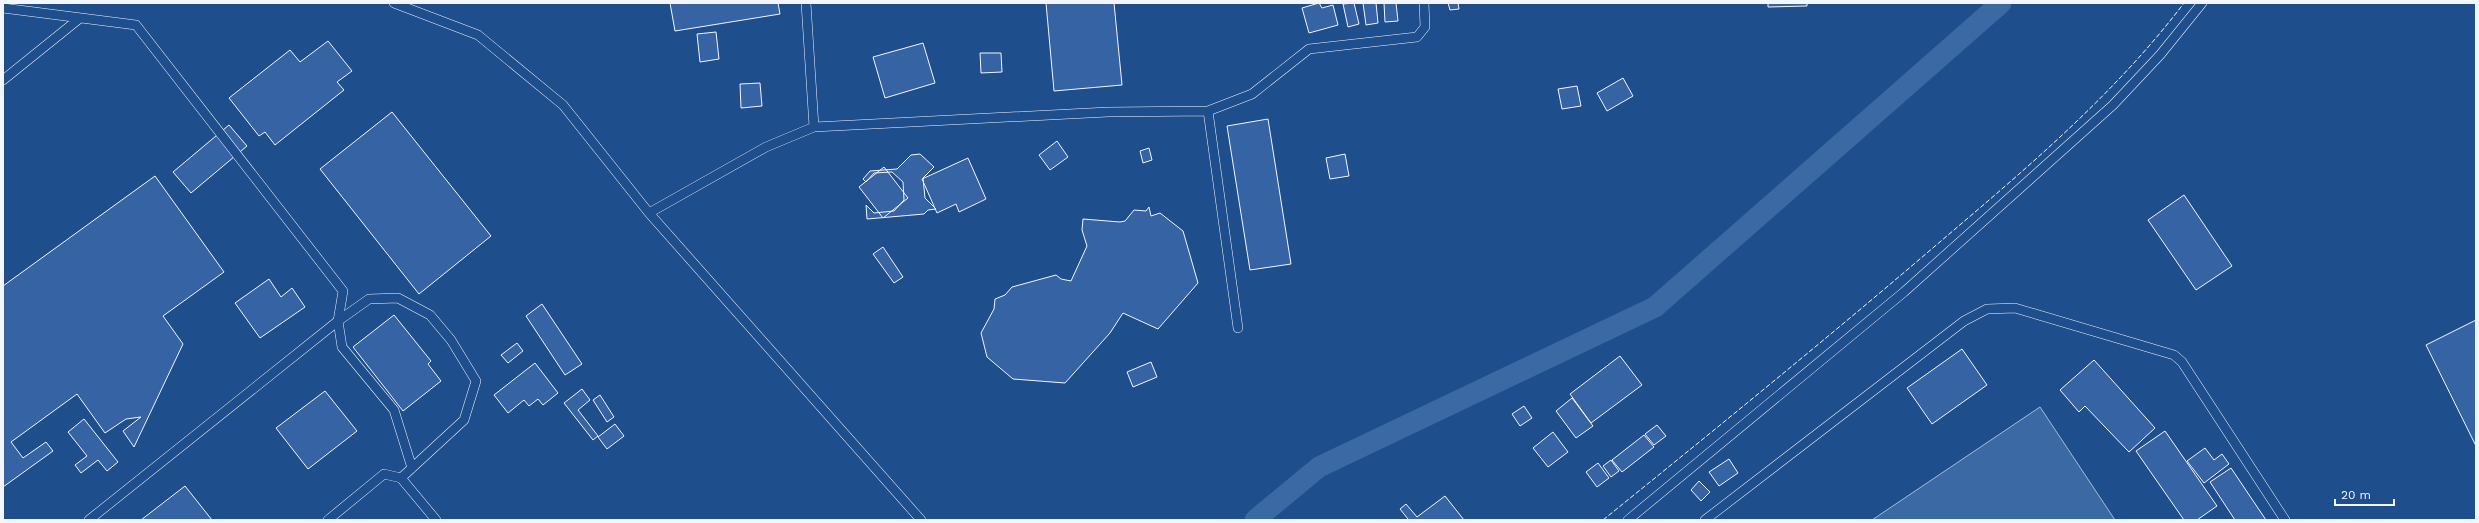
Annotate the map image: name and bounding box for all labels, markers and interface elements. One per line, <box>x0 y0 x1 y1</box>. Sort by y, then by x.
scale bar <box>2335 481 2394 507</box>
text: 20 m <box>2341 488 2371 502</box>

